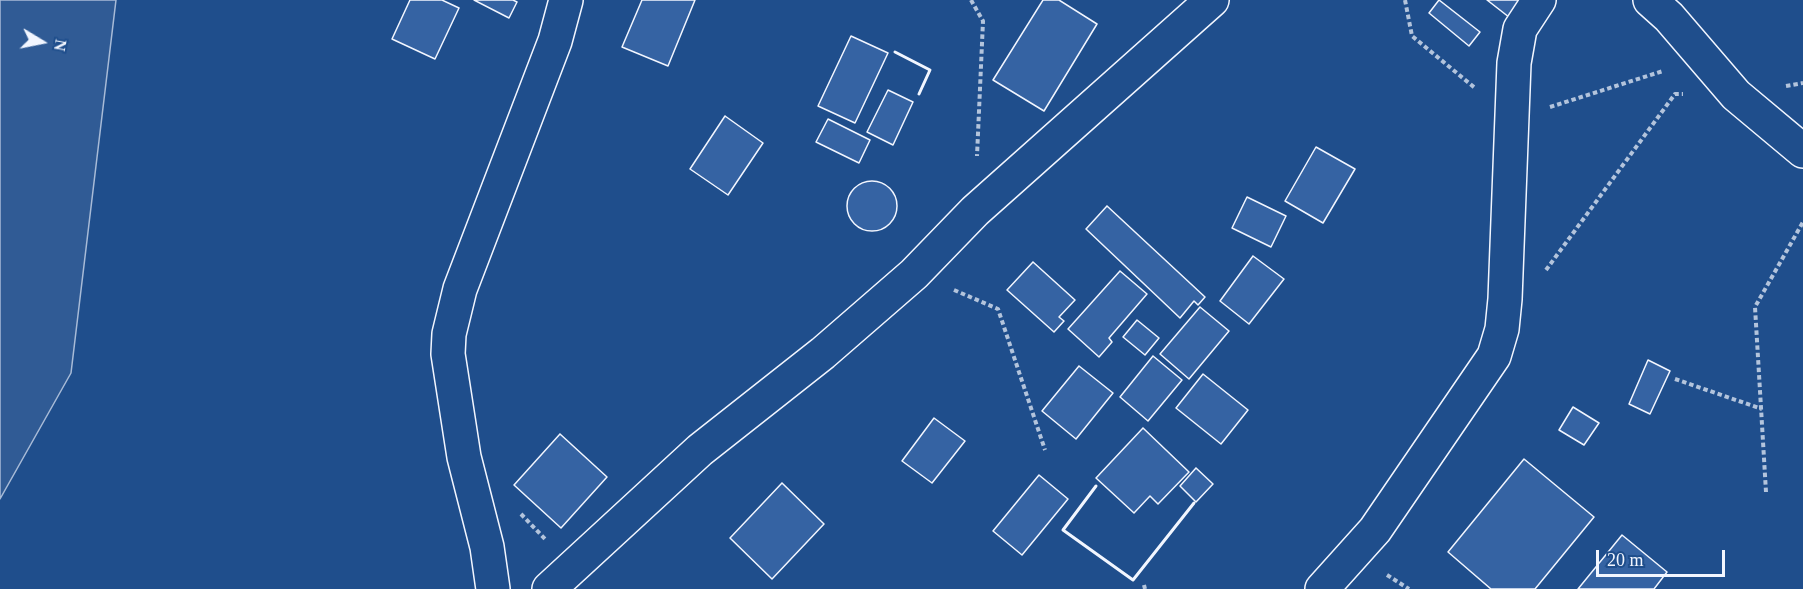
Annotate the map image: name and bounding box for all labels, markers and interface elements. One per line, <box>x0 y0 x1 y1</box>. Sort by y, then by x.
north arrow <box>12 12 72 72</box>
text: N <box>51 38 70 52</box>
scale bar <box>1599 538 1728 576</box>
text: 20 m <box>1607 550 1644 570</box>

